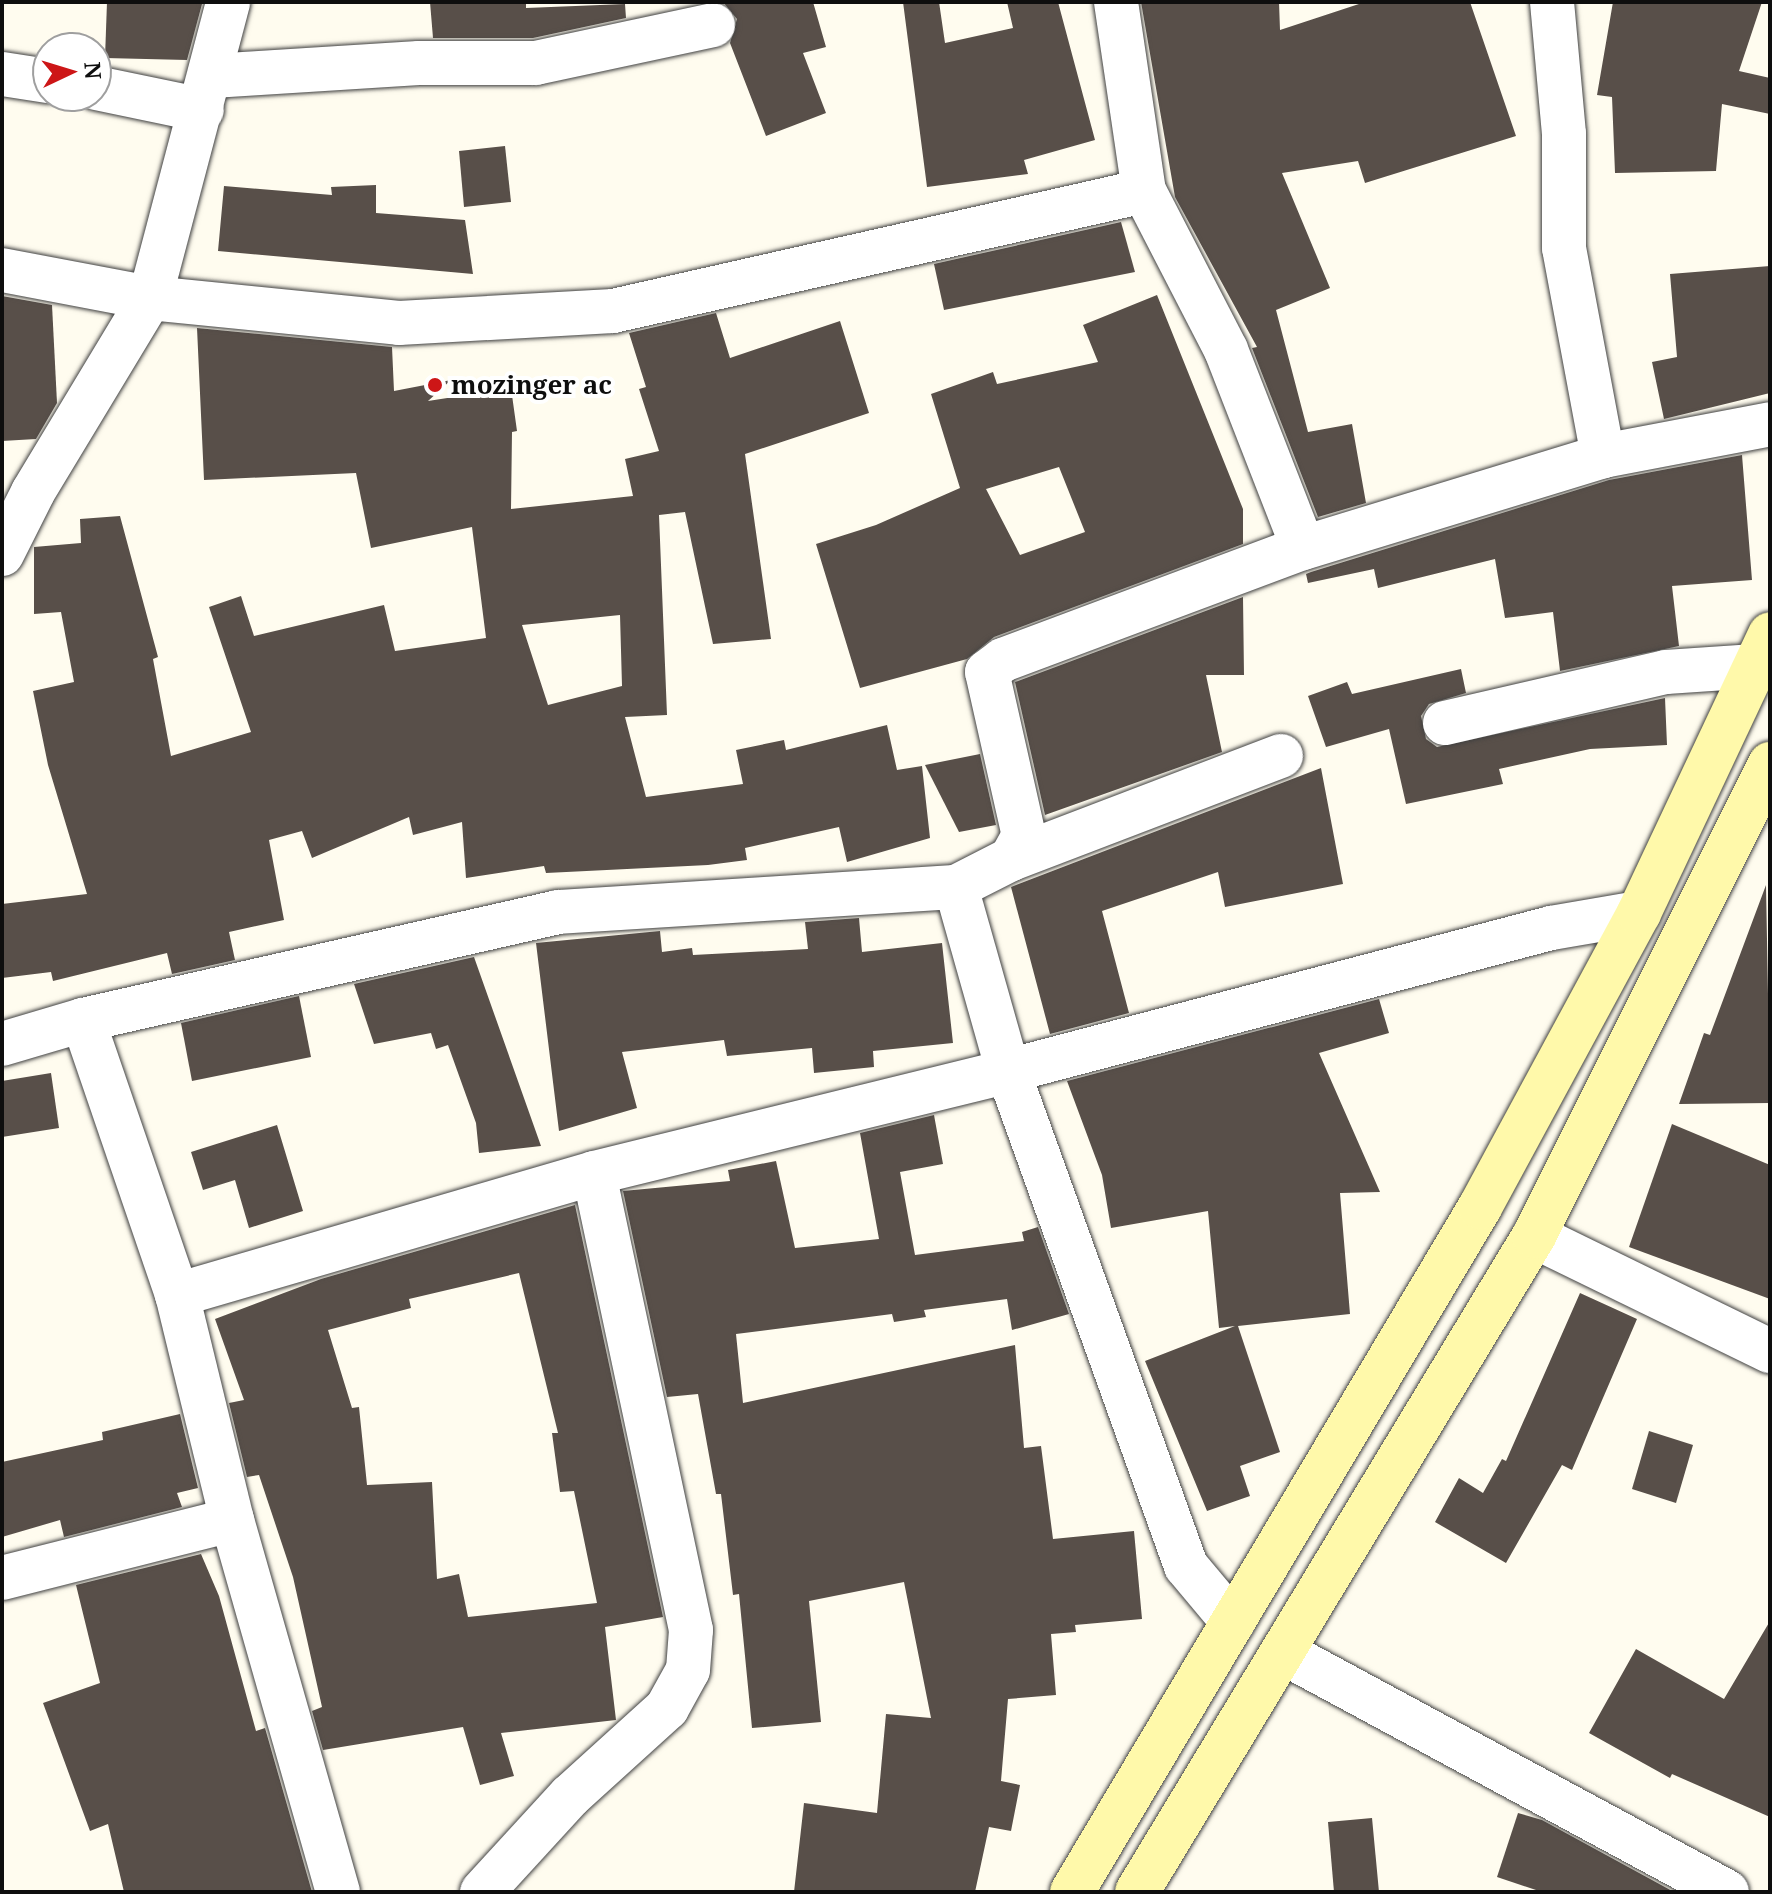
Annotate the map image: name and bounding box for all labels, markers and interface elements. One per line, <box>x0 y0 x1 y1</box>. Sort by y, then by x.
north arrow <box>32 32 112 112</box>
text: N <box>78 61 110 80</box>
place label: mozinger ac <box>451 369 612 401</box>
marker: mozinger ac <box>426 376 444 394</box>

